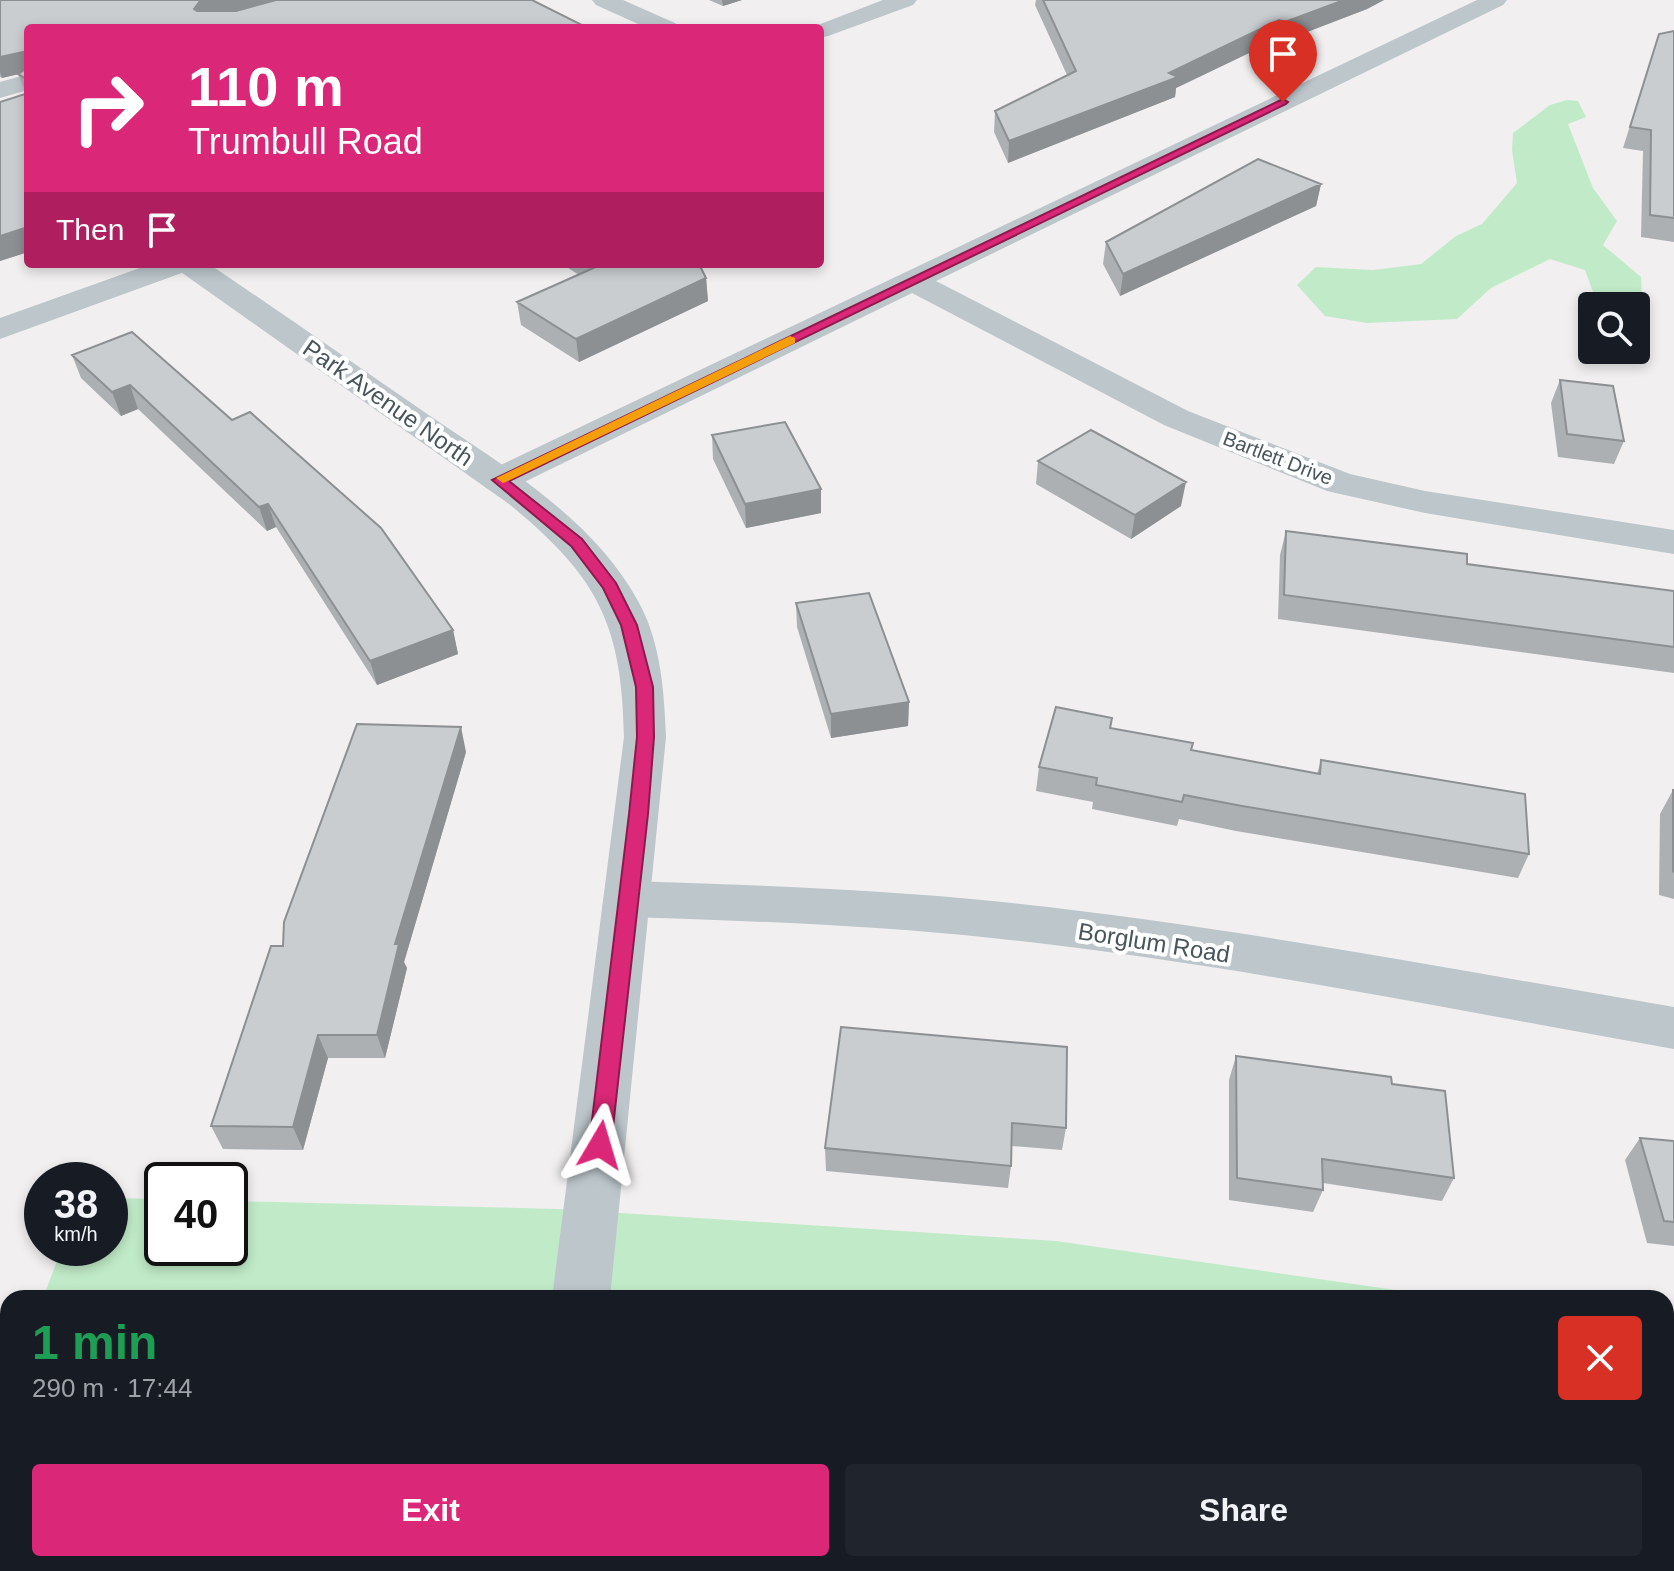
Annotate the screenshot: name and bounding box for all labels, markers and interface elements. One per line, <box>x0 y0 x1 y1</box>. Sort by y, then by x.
pin <box>1249 20 1317 102</box>
icon: arrive <box>1261 32 1305 76</box>
text: 110 m <box>188 55 344 118</box>
icon: right <box>56 56 160 160</box>
text: Trumbull Road <box>188 121 423 162</box>
icon: arrive <box>140 208 184 252</box>
text: Then <box>56 213 124 246</box>
map controls <box>1578 292 1650 364</box>
button: search <box>1578 292 1650 364</box>
street label: Park Avenue North <box>298 334 478 471</box>
street label: Bartlett Drive <box>1220 427 1336 489</box>
street label: Borglum Road <box>1076 917 1232 968</box>
position arrow <box>558 1103 642 1187</box>
speed limit sign: 40 <box>144 1162 248 1266</box>
text: 38 <box>54 1182 98 1226</box>
text: km/h <box>54 1223 98 1245</box>
text: 1 min <box>32 1316 157 1369</box>
button: close <box>1558 1316 1642 1400</box>
text: 290 m · 17:44 <box>32 1373 192 1403</box>
button: Exit <box>32 1464 829 1556</box>
button: Share <box>845 1464 1642 1556</box>

